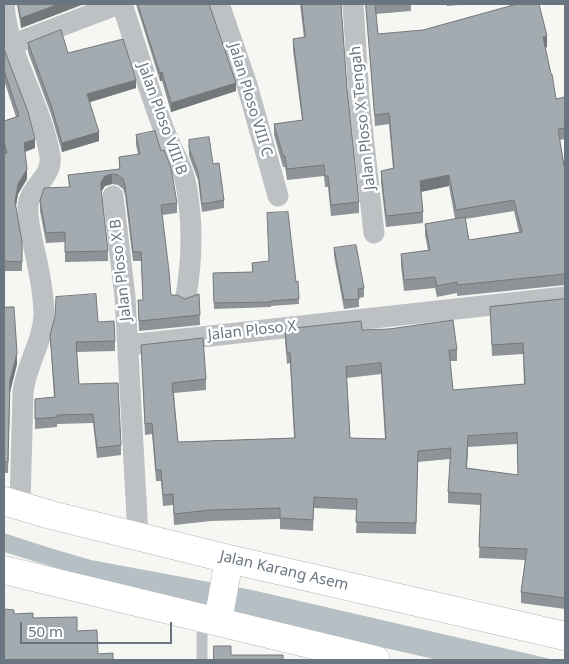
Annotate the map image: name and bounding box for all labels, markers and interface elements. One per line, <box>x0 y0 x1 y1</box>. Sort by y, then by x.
street label: Jalan Ploso VIII C <box>224 41 276 159</box>
street label: Jalan Ploso X Tengah <box>346 45 380 191</box>
street label: Jalan Ploso VIII B <box>133 60 191 178</box>
street label: Jalan Ploso X B <box>107 218 135 322</box>
street label: Jalan Ploso X <box>207 317 297 345</box>
street label: Jalan Karang Asem <box>218 547 350 595</box>
scale bar <box>22 612 175 644</box>
text: 50 m <box>28 621 63 641</box>

